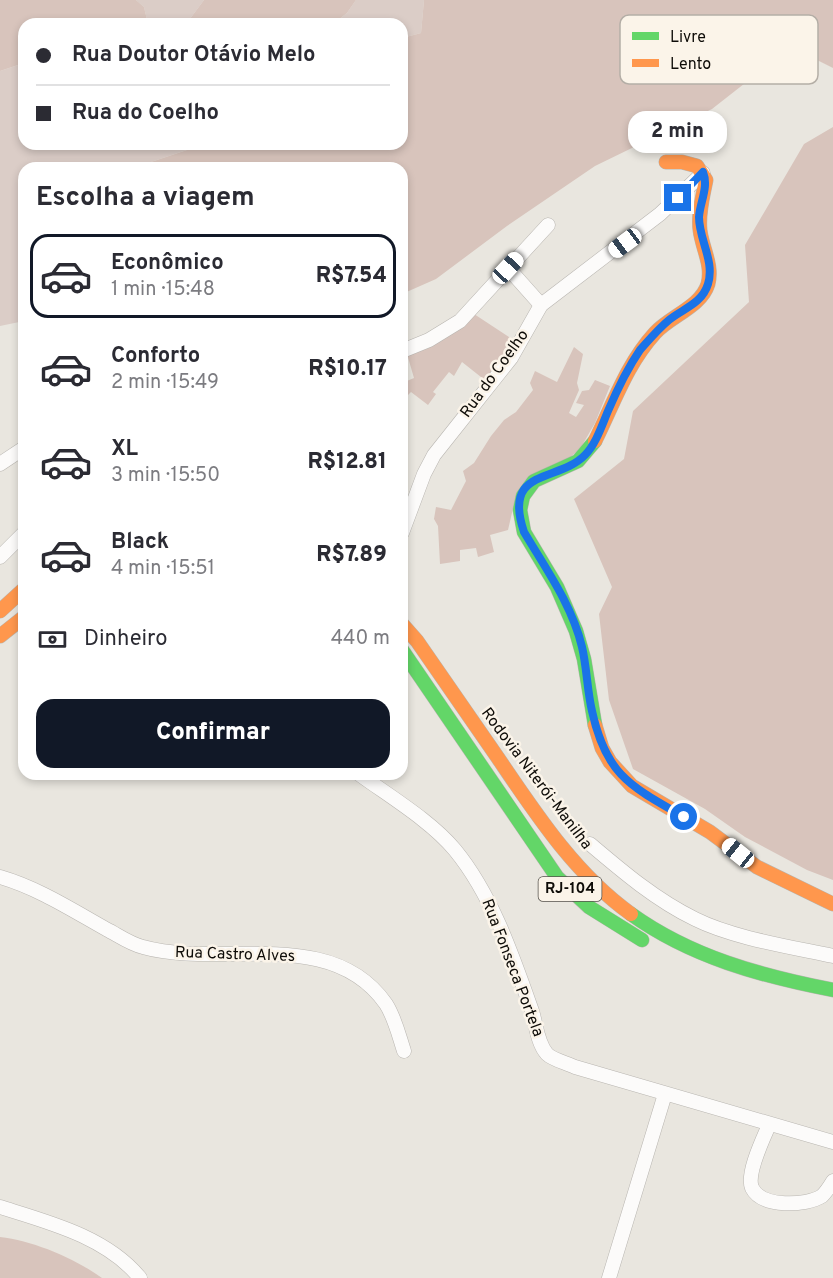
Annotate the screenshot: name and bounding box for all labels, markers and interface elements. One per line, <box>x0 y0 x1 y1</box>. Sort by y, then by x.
legend <box>620 15 818 84</box>
text: Livre <box>670 28 706 48</box>
text: Rua Doutor Otávio Melo <box>72 42 316 69</box>
text: Lento <box>670 55 711 75</box>
text: Rua do Coelho <box>72 100 219 127</box>
callout: 2 min <box>628 111 728 153</box>
text: 2 min <box>651 119 704 145</box>
text: Escolha a viagem <box>36 181 255 215</box>
route end <box>664 184 691 211</box>
car <box>605 225 645 261</box>
icon: car <box>39 249 93 303</box>
car <box>489 249 527 287</box>
text: Econômico <box>111 250 224 277</box>
text: R$7.54 <box>316 263 387 290</box>
text: 1 min · 15:48 <box>111 277 215 303</box>
street label: Rua do Coelho <box>456 326 534 422</box>
icon: car <box>39 342 93 396</box>
text: Conforto <box>111 343 200 370</box>
text: R$10.17 <box>308 356 387 383</box>
text: 2 min · 15:49 <box>111 370 219 396</box>
icon: car <box>39 435 93 489</box>
text: XL <box>111 436 138 463</box>
text: R$12.81 <box>307 449 387 476</box>
text: 3 min · 15:50 <box>111 463 220 489</box>
icon: car <box>39 528 93 582</box>
text: Black <box>111 529 169 556</box>
text: R$7.89 <box>316 542 387 569</box>
text: 4 min · 15:51 <box>111 556 215 582</box>
icon: cash <box>36 623 69 656</box>
text: Dinheiro <box>84 626 167 653</box>
text: 440 m <box>331 626 390 652</box>
button: Confirmar <box>36 699 390 768</box>
street label: Rodovia Niterói-Manilha <box>476 704 596 854</box>
route start <box>670 803 697 830</box>
car <box>718 835 758 871</box>
road number: RJ-104 <box>538 877 602 901</box>
street label: Rua Fonseca Portela <box>476 896 548 1040</box>
street label: Rua Castro Alves <box>175 943 295 967</box>

